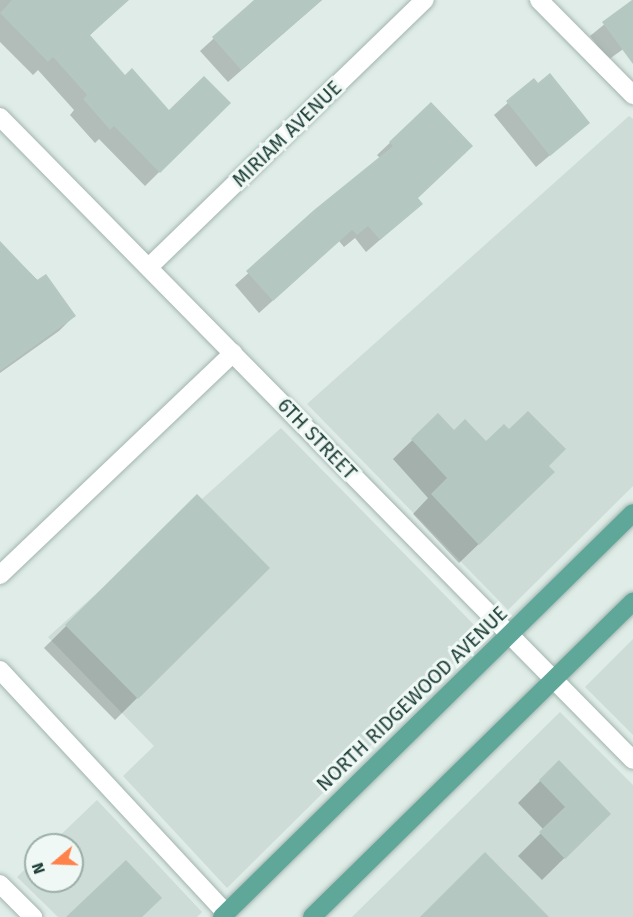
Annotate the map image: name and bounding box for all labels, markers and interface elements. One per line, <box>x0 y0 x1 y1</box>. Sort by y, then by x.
street label: MIRIAM AVENUE <box>227 76 347 192</box>
street label: 6TH STREET <box>272 393 362 485</box>
street label: NORTH RIDGEWOOD AVENUE <box>312 602 512 796</box>
north arrow <box>24 833 84 893</box>
text: N <box>28 860 49 876</box>

